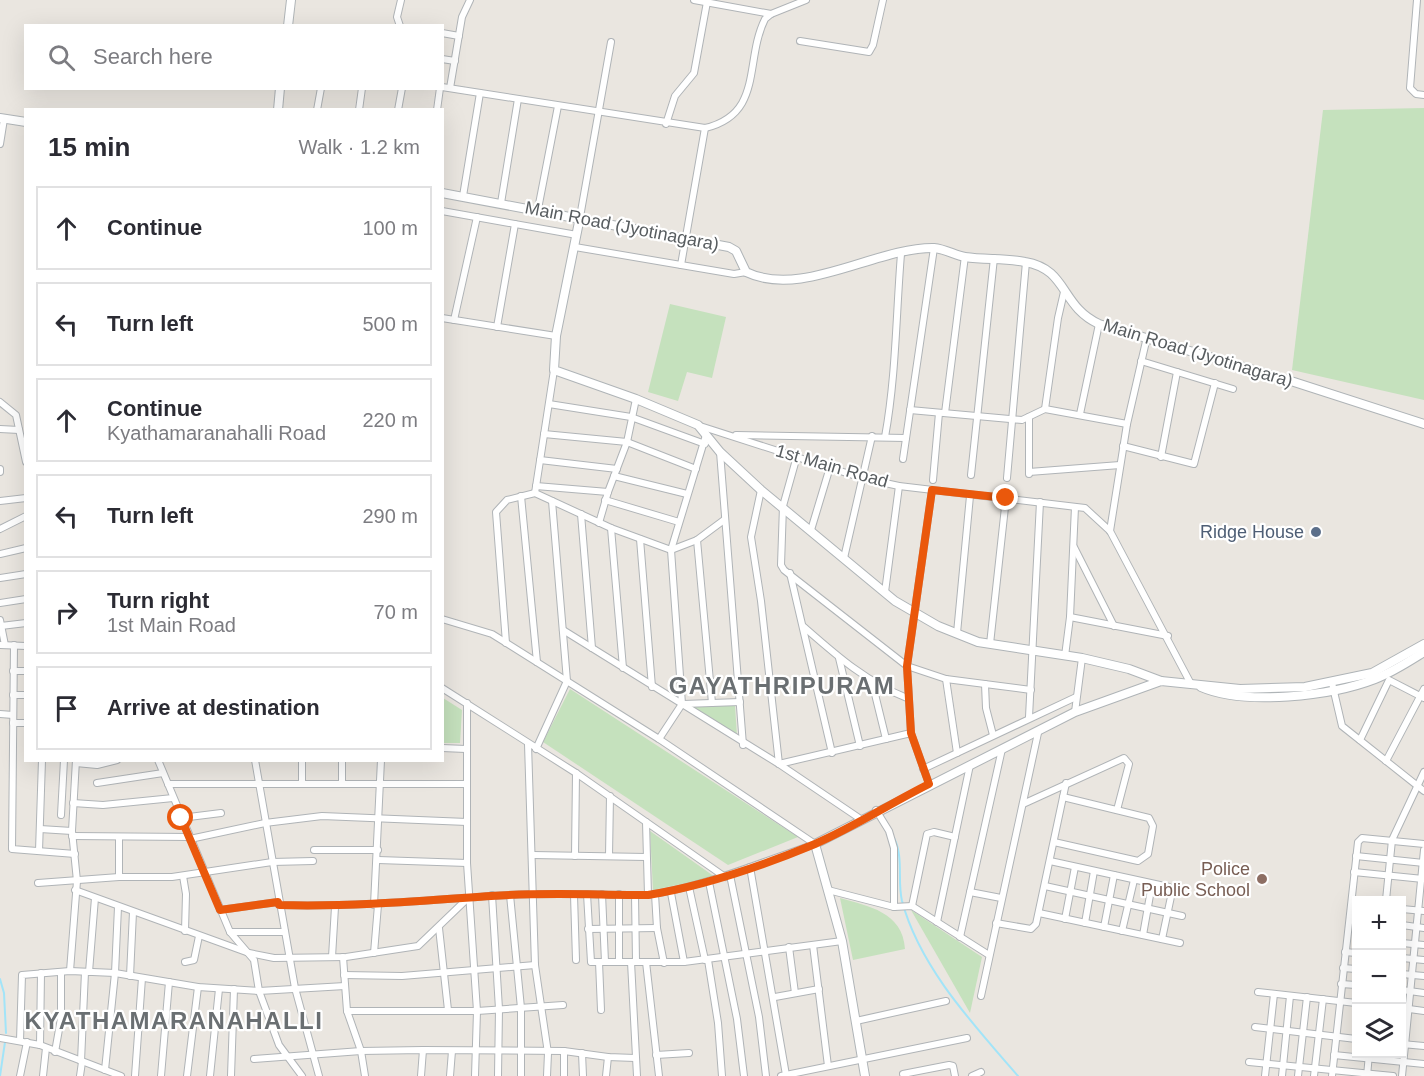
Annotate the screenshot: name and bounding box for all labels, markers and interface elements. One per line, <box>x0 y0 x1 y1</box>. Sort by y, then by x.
search box <box>24 24 444 90</box>
icon: search <box>45 41 78 74</box>
text: Search here <box>93 44 213 69</box>
text: 15 min <box>48 132 130 162</box>
text: Walk · 1.2 km <box>299 136 420 158</box>
street label: Main Road (Jyotinagara) <box>523 197 721 255</box>
icon: ahead <box>50 212 83 245</box>
text: Continue <box>107 215 202 240</box>
text: 100 m <box>362 217 418 239</box>
icon: left <box>50 308 83 341</box>
text: Turn left <box>107 311 193 336</box>
text: 500 m <box>362 313 418 335</box>
street label: Main Road (Jyotinagara) <box>1101 315 1295 391</box>
text: Continue <box>107 396 202 421</box>
icon: ahead <box>50 404 83 437</box>
text: 220 m <box>362 409 418 431</box>
text: Kyathamaranahalli Road <box>107 422 326 444</box>
street label: 1st Main Road <box>773 440 891 492</box>
route end <box>992 484 1018 510</box>
icon: left <box>50 500 83 533</box>
text: Turn left <box>107 503 193 528</box>
text: 290 m <box>362 505 418 527</box>
place label: Ridge House <box>1200 522 1304 542</box>
marker: Ridge House <box>1309 525 1323 539</box>
text: Turn right <box>107 588 209 613</box>
icon: right <box>50 596 83 629</box>
text: 70 m <box>374 601 418 623</box>
text: 1st Main Road <box>107 614 236 636</box>
district label: GAYATHRIPURAM <box>669 672 895 699</box>
icon: arrive <box>50 692 83 725</box>
text: Arrive at destination <box>107 695 320 720</box>
route start <box>167 804 193 830</box>
place label: Police Public School <box>1141 859 1250 900</box>
marker: Police Public School <box>1255 872 1269 886</box>
map controls <box>1352 896 1406 1058</box>
button: + <box>1352 896 1406 950</box>
button: − <box>1352 950 1406 1004</box>
button: layers <box>1352 1004 1406 1058</box>
district label: KYATHAMARANAHALLI <box>25 1007 323 1034</box>

